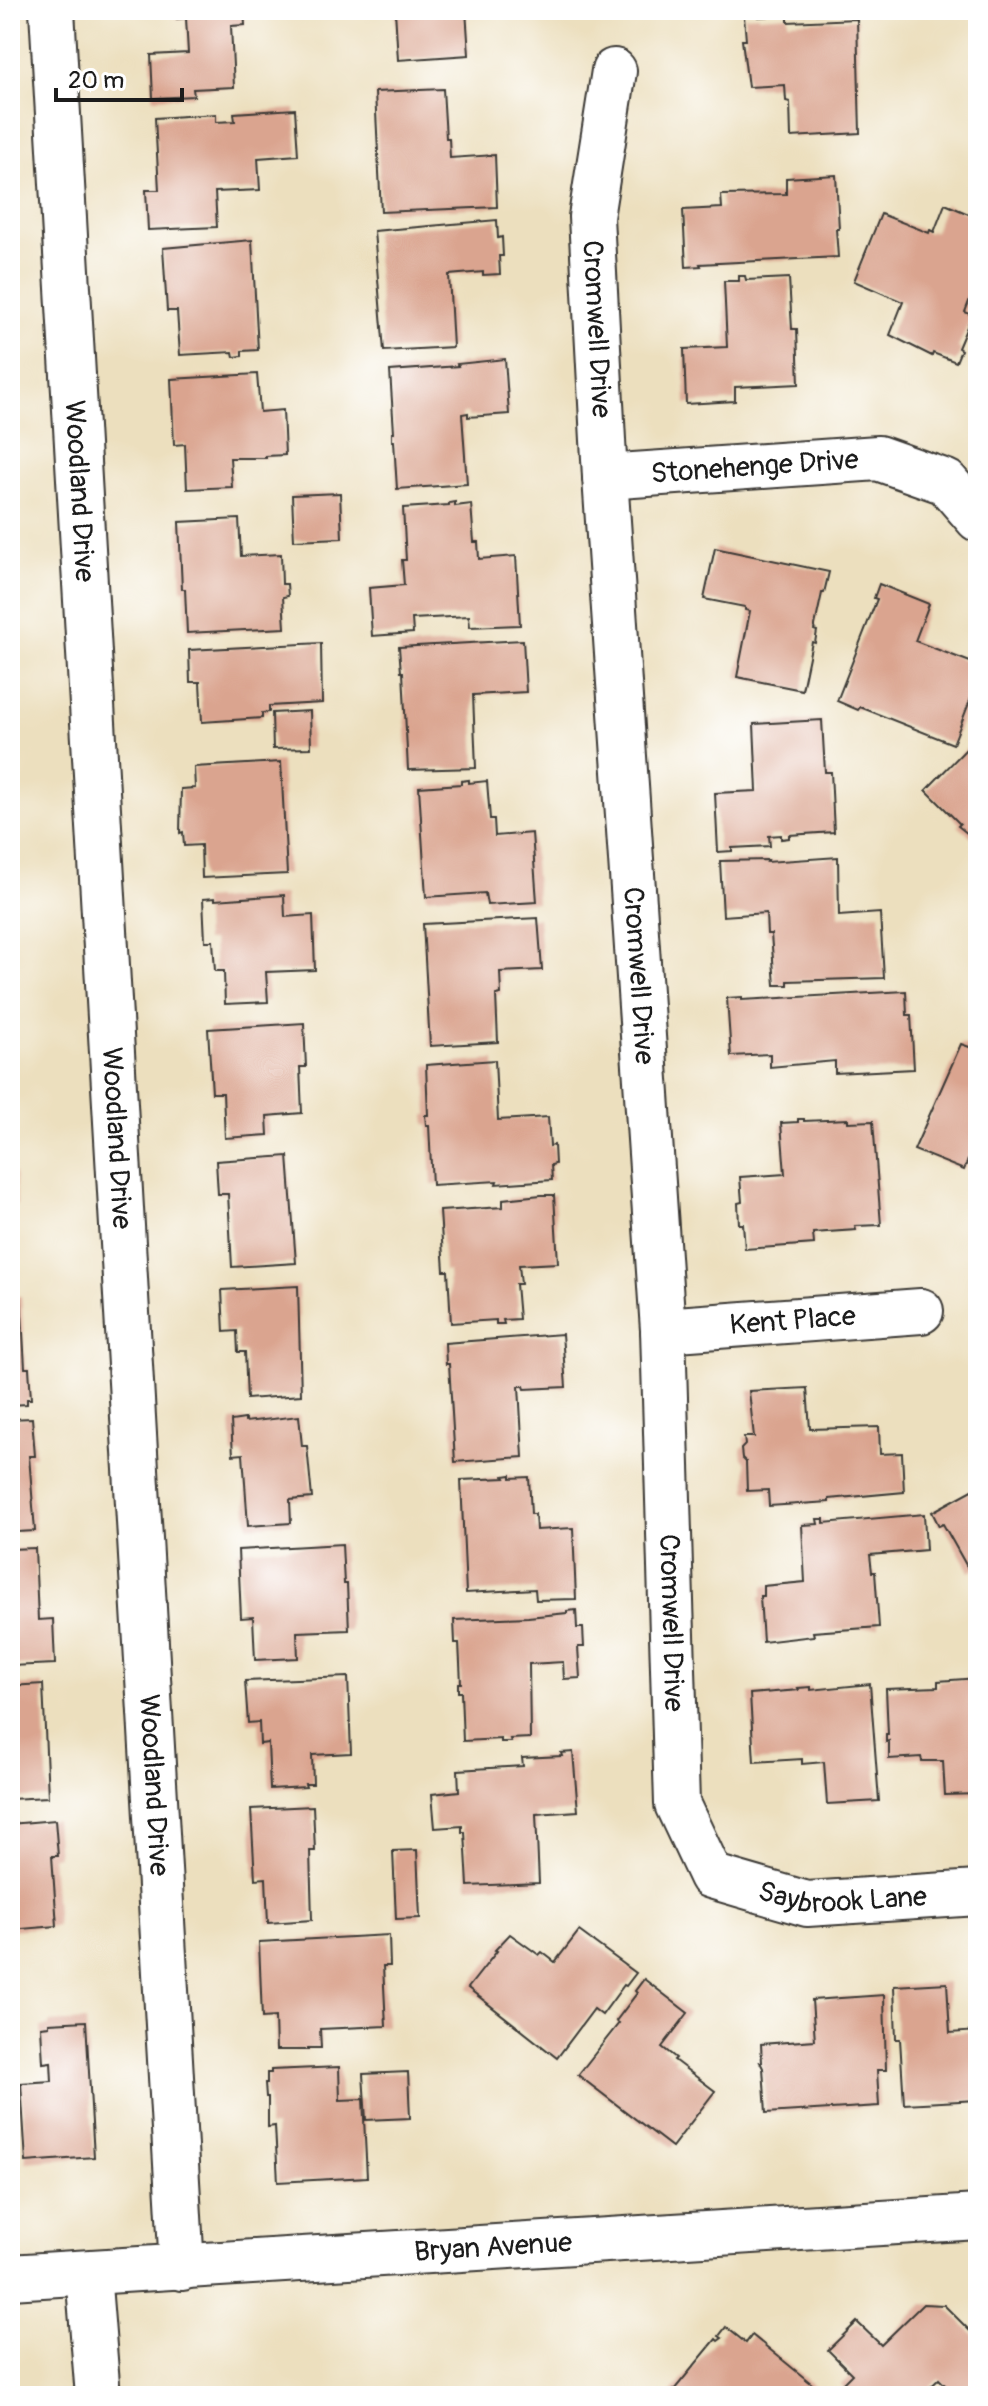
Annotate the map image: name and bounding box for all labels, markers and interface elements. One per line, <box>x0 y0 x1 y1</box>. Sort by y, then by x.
scale bar <box>56 52 182 102</box>
text: 20 m <box>68 66 124 95</box>
street label: Cromwell Drive <box>575 239 619 419</box>
street label: Woodland Drive <box>57 399 102 583</box>
street label: Stonehenge Drive <box>650 442 860 491</box>
street label: Cromwell Drive <box>615 886 662 1066</box>
street label: Woodland Drive <box>94 1046 140 1230</box>
street label: Kent Place <box>728 1298 857 1343</box>
street label: Cromwell Drive <box>652 1533 692 1712</box>
street label: Woodland Drive <box>131 1693 177 1877</box>
street label: Saybrook Lane <box>754 1873 928 1922</box>
street label: Bryan Avenue <box>413 2225 573 2269</box>

